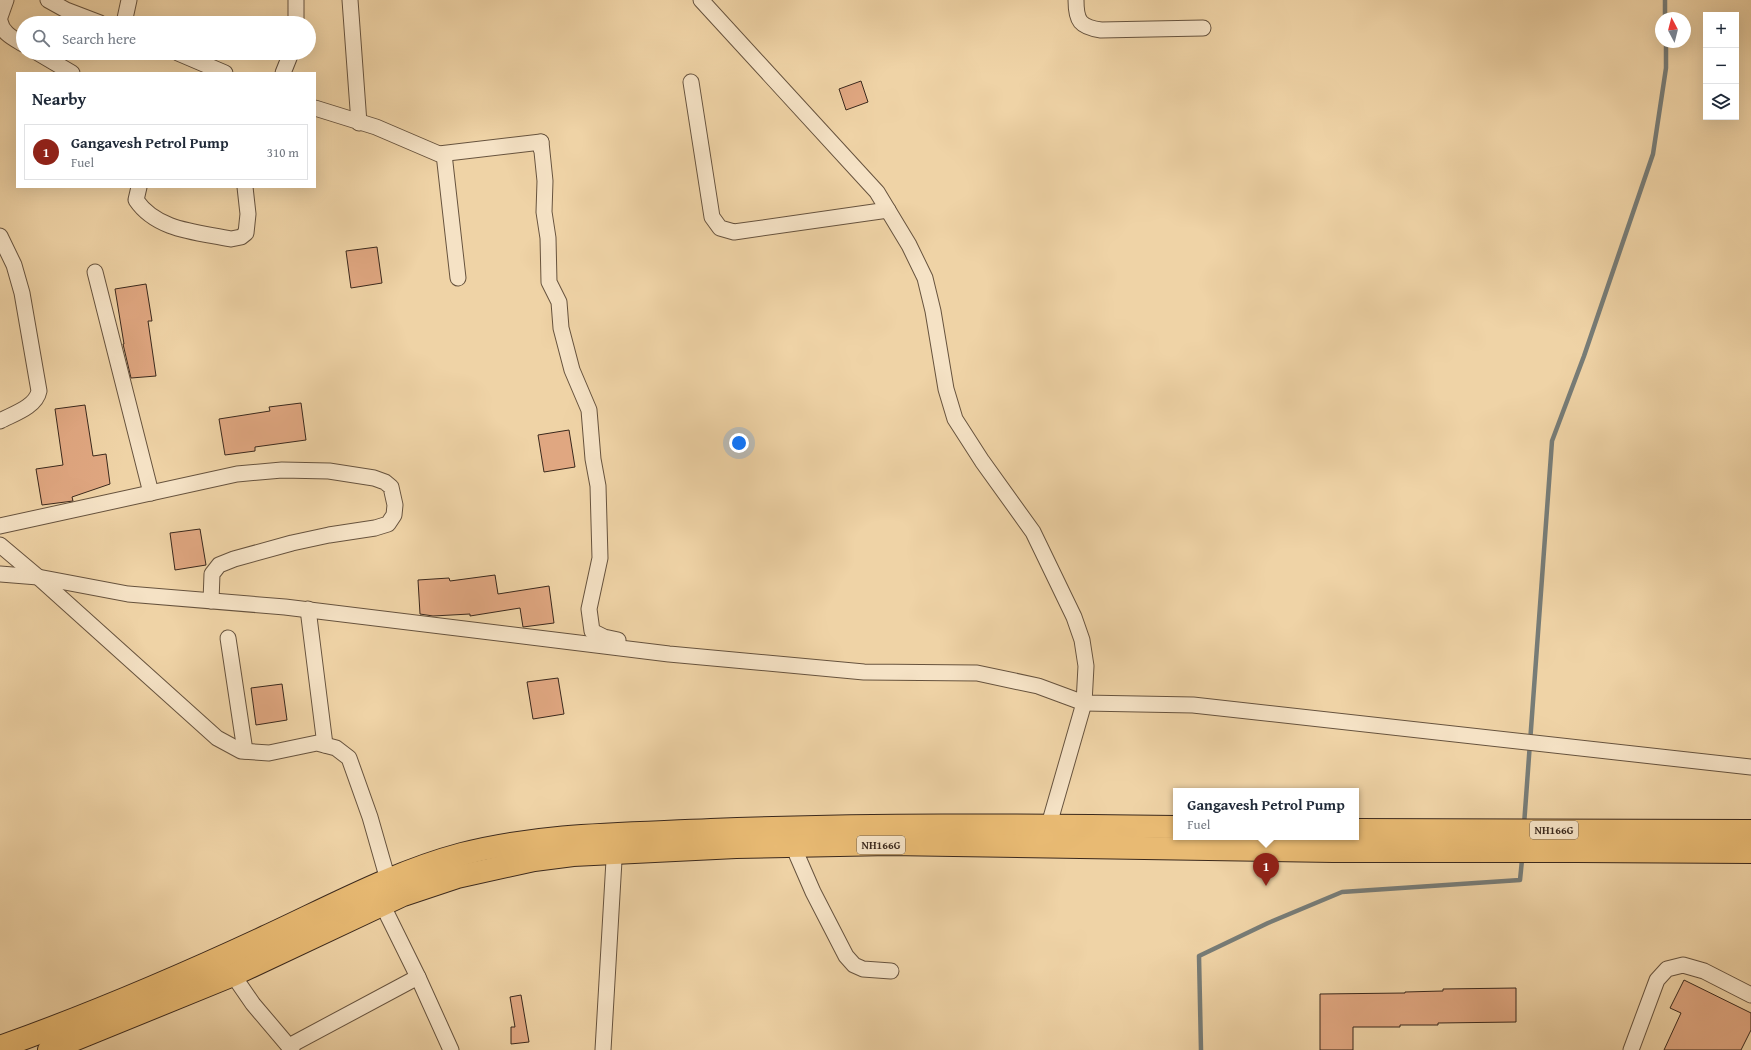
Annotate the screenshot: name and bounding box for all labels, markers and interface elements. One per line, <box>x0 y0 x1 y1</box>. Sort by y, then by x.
north arrow <box>1655 12 1691 48</box>
map controls <box>1703 12 1739 120</box>
button: + <box>1703 12 1739 48</box>
search box <box>16 16 316 60</box>
icon: search <box>30 27 52 49</box>
text: Search here <box>62 28 136 49</box>
button: − <box>1703 48 1739 84</box>
button: layers <box>1703 84 1739 120</box>
text: Nearby <box>32 86 86 111</box>
text: Gangavesh Petrol Pump <box>71 132 228 153</box>
text: 1 <box>43 143 49 162</box>
text: 310 m <box>267 143 299 162</box>
text: Fuel <box>71 153 94 172</box>
your location <box>729 433 749 453</box>
popup <box>1173 788 1359 840</box>
text: Gangavesh Petrol Pump <box>1187 794 1345 815</box>
text: Fuel <box>1187 815 1210 834</box>
road number: NH166G <box>1530 821 1578 839</box>
road number: NH166G <box>857 836 905 854</box>
pin: 1 <box>1253 853 1279 886</box>

